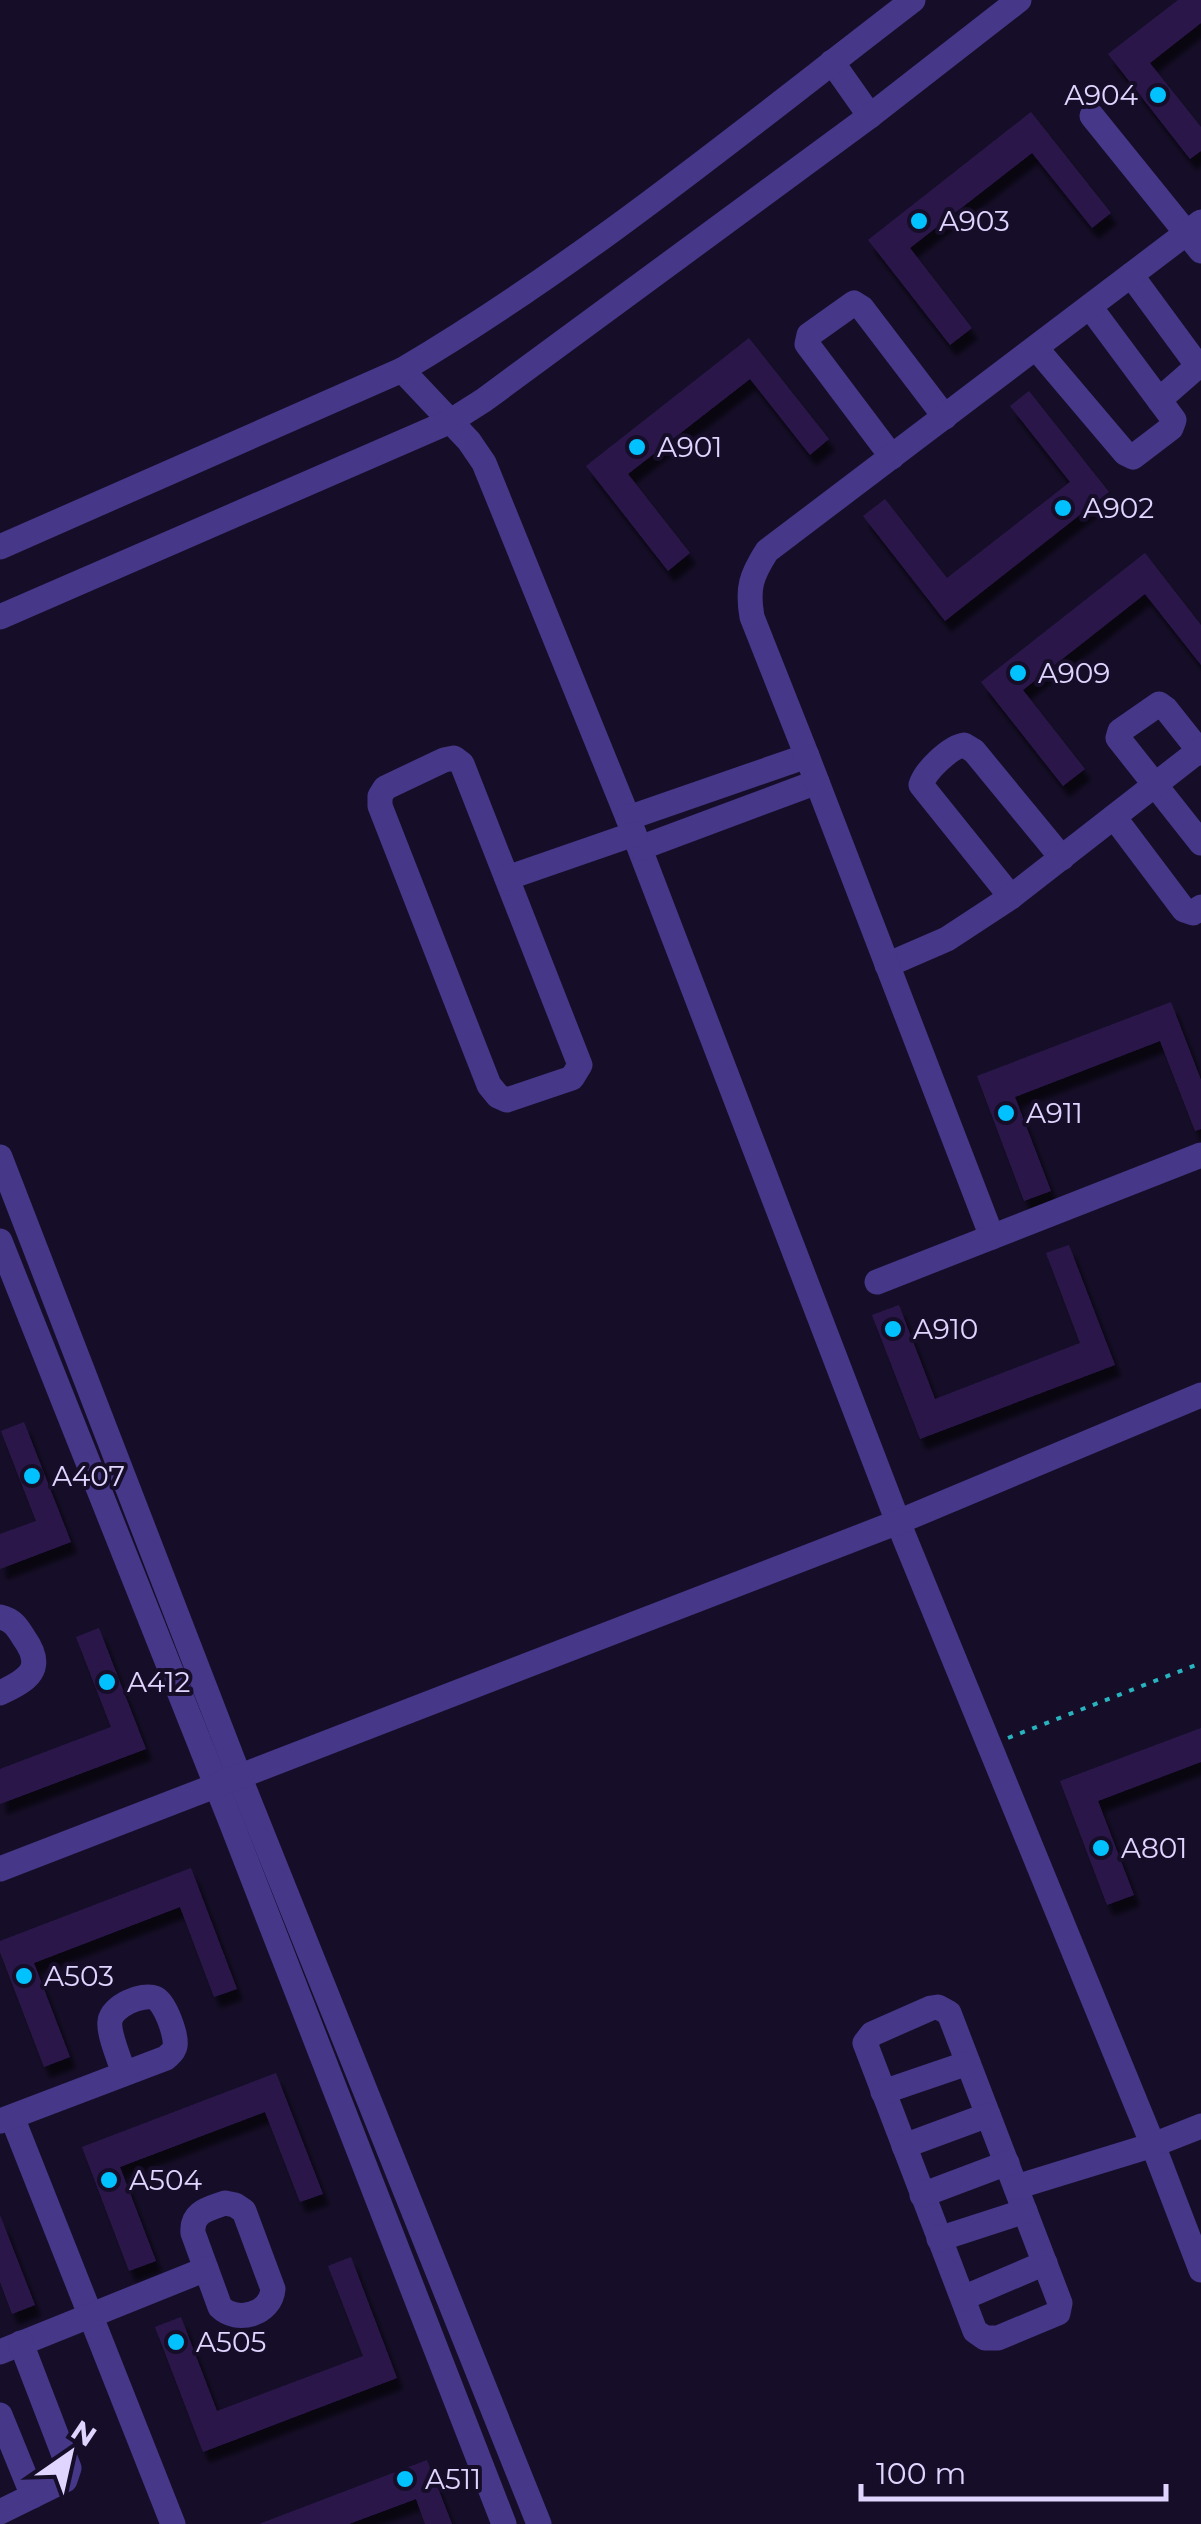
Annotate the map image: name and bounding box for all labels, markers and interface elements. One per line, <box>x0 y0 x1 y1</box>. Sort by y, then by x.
place label: A904 <box>1064 78 1138 112</box>
marker: A904 <box>1147 84 1169 106</box>
place label: A903 <box>939 204 1010 238</box>
marker: A903 <box>908 210 930 232</box>
place label: A901 <box>657 430 722 464</box>
marker: A901 <box>626 436 648 458</box>
place label: A902 <box>1083 491 1154 525</box>
marker: A902 <box>1052 497 1074 519</box>
place label: A909 <box>1038 656 1110 690</box>
marker: A909 <box>1007 662 1029 684</box>
place label: A911 <box>1026 1096 1083 1130</box>
marker: A911 <box>995 1102 1017 1124</box>
place label: A910 <box>913 1312 978 1346</box>
marker: A910 <box>882 1318 904 1340</box>
place label: A407 <box>52 1459 125 1493</box>
marker: A407 <box>21 1465 43 1487</box>
place label: A412 <box>127 1665 190 1699</box>
marker: A412 <box>96 1671 118 1693</box>
place label: A801 <box>1121 1831 1187 1865</box>
marker: A801 <box>1090 1837 1112 1859</box>
place label: A503 <box>44 1959 114 1993</box>
marker: A503 <box>13 1965 35 1987</box>
place label: A504 <box>129 2163 202 2197</box>
marker: A504 <box>98 2169 120 2191</box>
place label: A505 <box>196 2325 266 2359</box>
marker: A505 <box>165 2331 187 2353</box>
north arrow <box>20 2404 120 2504</box>
text: N <box>65 2413 103 2454</box>
scale bar <box>861 2439 1166 2501</box>
text: 100 m <box>876 2455 966 2492</box>
place label: A511 <box>425 2462 481 2496</box>
marker: A511 <box>394 2468 416 2490</box>

